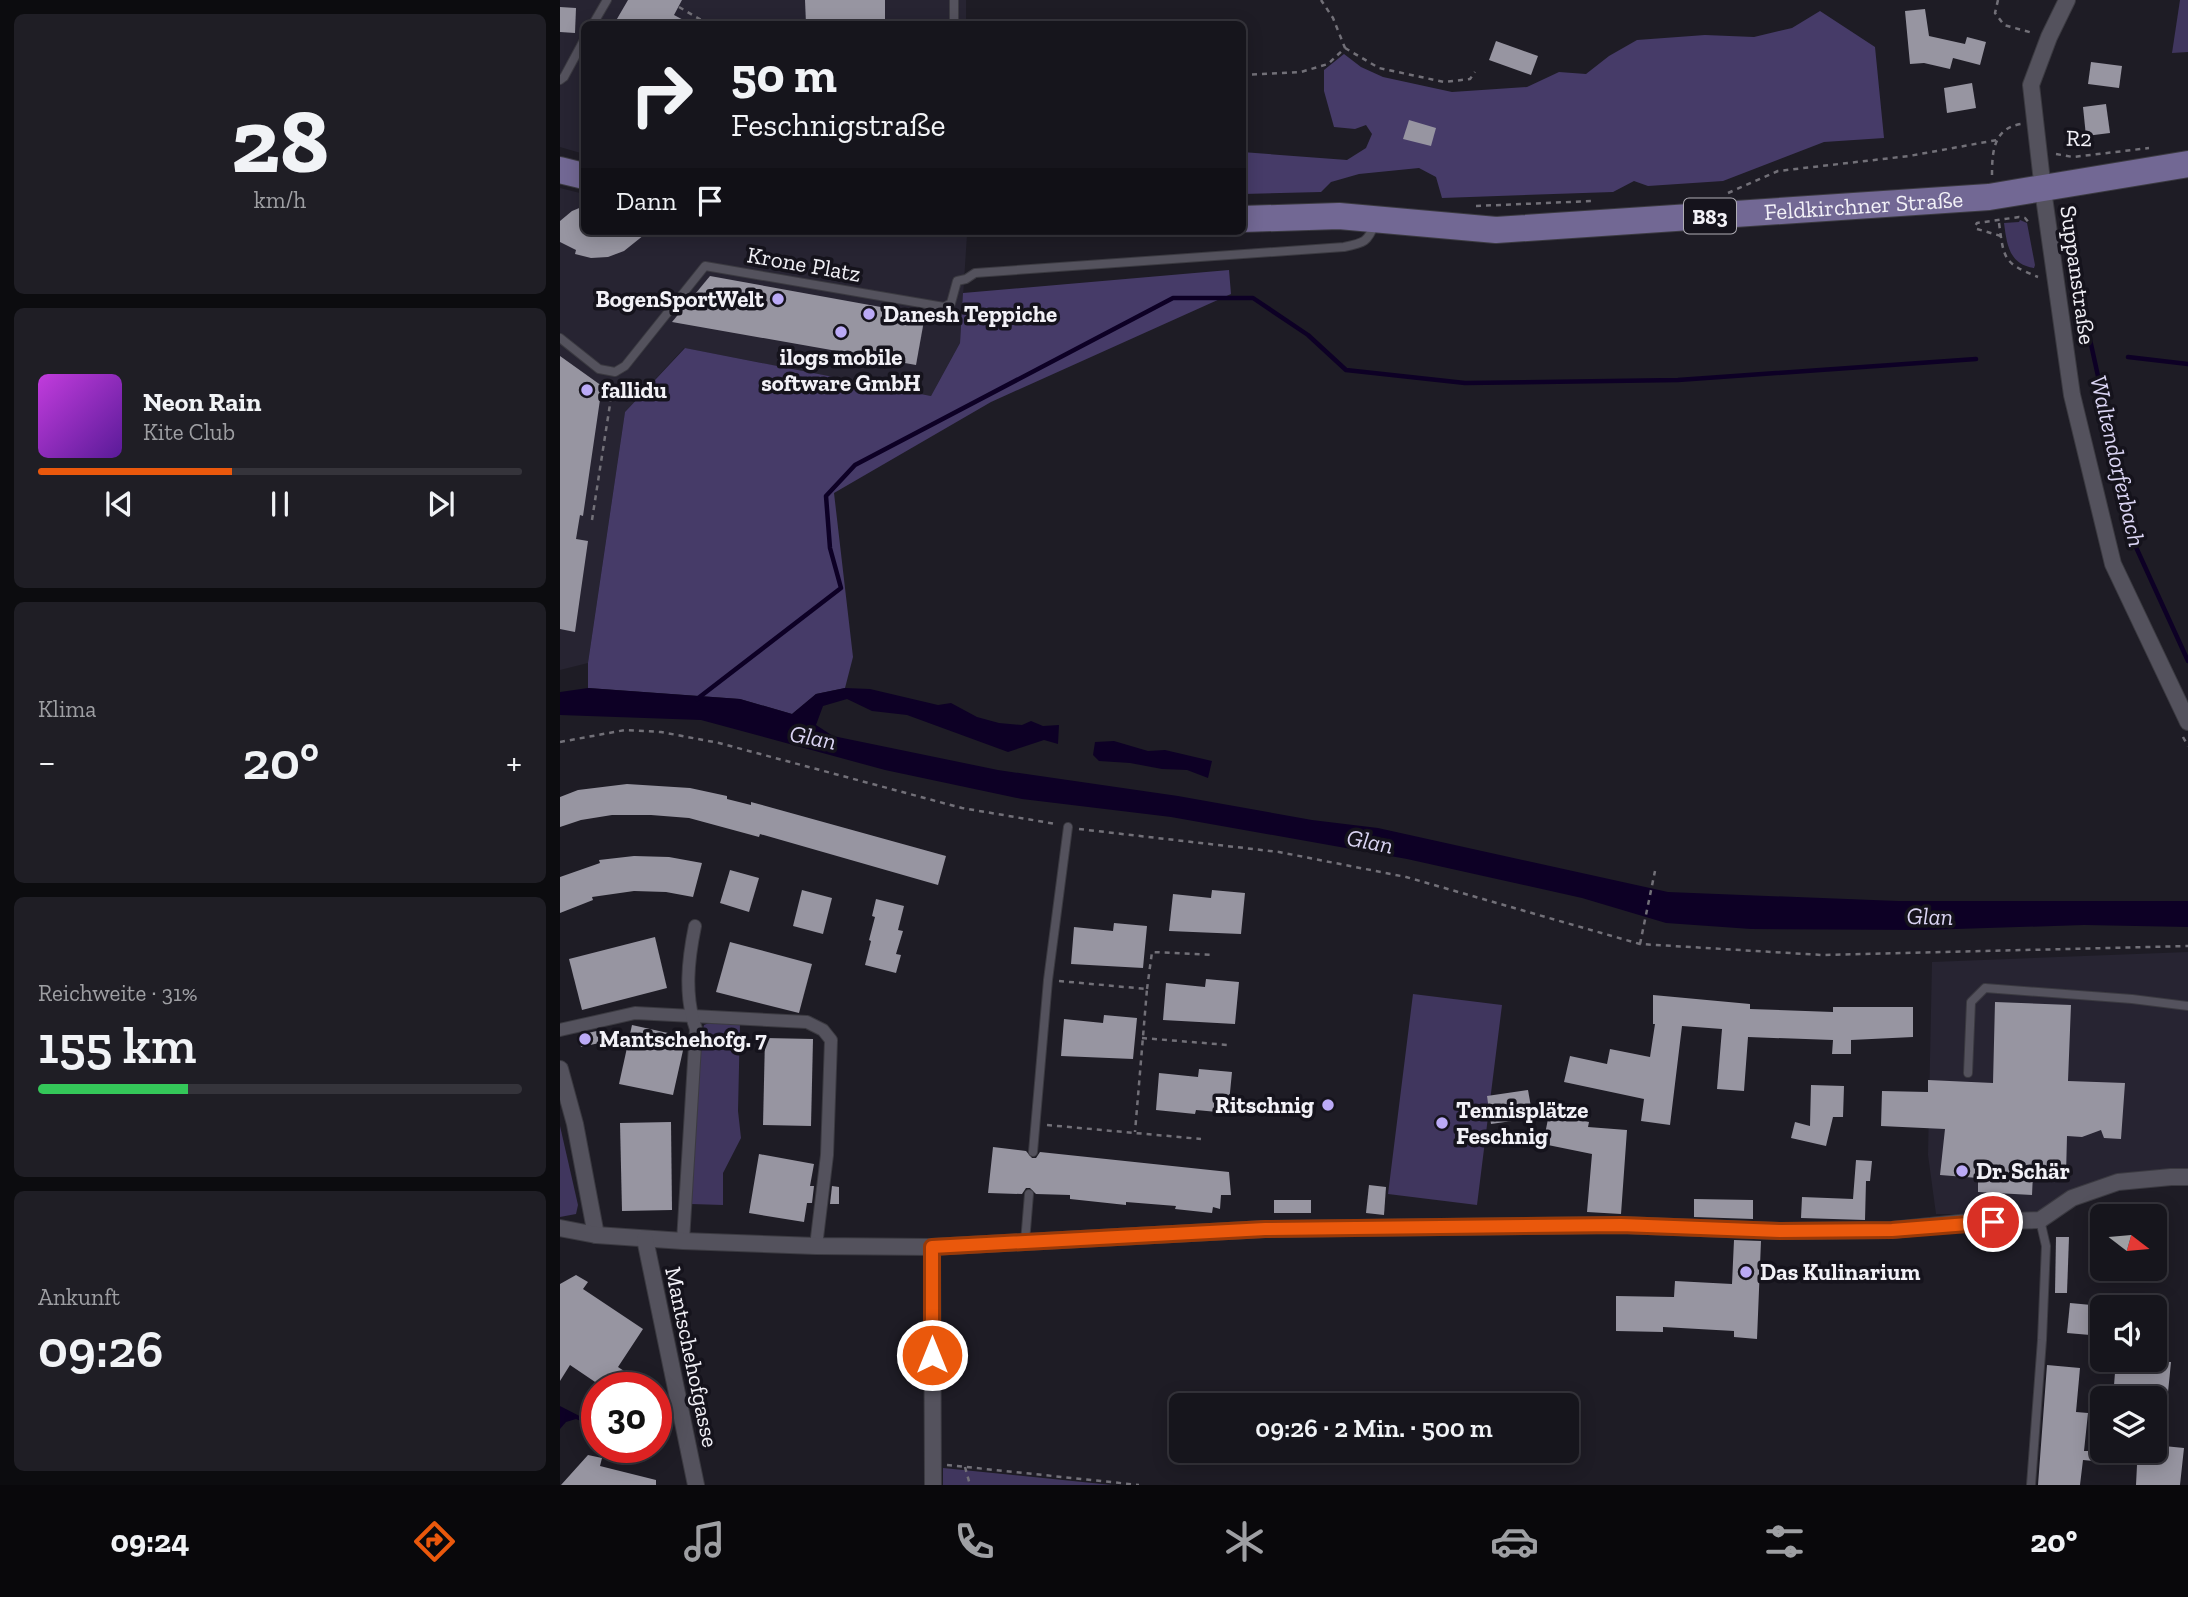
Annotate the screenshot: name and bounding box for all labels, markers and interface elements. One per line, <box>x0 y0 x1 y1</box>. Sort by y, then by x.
text: 50 m <box>731 46 837 105</box>
icon: right <box>616 49 707 140</box>
text: 28 <box>231 86 329 195</box>
text: Feschnigstraße <box>731 106 946 144</box>
street label: R2 <box>2066 124 2092 152</box>
icon: arrive <box>691 182 729 220</box>
text: Dann <box>616 185 677 217</box>
street label: Feldkirchner Straße <box>1763 185 1964 226</box>
text: km/h <box>254 186 306 214</box>
road number: B83 <box>1684 198 1736 234</box>
street label: Suppanstraße <box>2054 204 2102 346</box>
street label: Krone Platz <box>745 240 863 288</box>
place label: BogenSportWelt <box>595 285 765 313</box>
marker: BogenSportWelt <box>770 291 786 307</box>
place label: Danesh Teppiche <box>883 300 1057 328</box>
marker: Danesh Teppiche <box>861 306 877 322</box>
marker: ilogs mobile software GmbH <box>833 324 849 340</box>
place label: ilogs mobile software GmbH <box>761 343 921 397</box>
water label: Waltendorferbach <box>2084 373 2152 549</box>
place label: fallidu <box>601 376 668 404</box>
marker: fallidu <box>579 382 595 398</box>
text: Neon Rain <box>143 386 261 418</box>
text: Kite Club <box>143 418 235 446</box>
icon: previous <box>100 485 138 523</box>
icon: pause <box>261 485 299 523</box>
icon: next <box>422 485 460 523</box>
text: Klima <box>38 695 96 723</box>
water label: Glan <box>787 718 839 756</box>
text: 20° <box>242 730 319 792</box>
text: − <box>38 739 56 785</box>
text: + <box>506 739 522 785</box>
water label: Glan <box>1344 822 1396 860</box>
water label: Glan <box>1906 901 1954 931</box>
text: Reichweite · 31% <box>38 979 198 1007</box>
text: 155 km <box>38 1014 196 1076</box>
place label: Mantschehofg. 7 <box>599 1025 767 1053</box>
marker: Mantschehofg. 7 <box>577 1031 593 1047</box>
place label: Ritschnig <box>1215 1091 1314 1119</box>
place label: Tennisplätze Feschnig <box>1456 1096 1588 1150</box>
marker: Ritschnig <box>1320 1097 1336 1113</box>
marker: Tennisplätze Feschnig <box>1434 1115 1450 1131</box>
place label: Dr. Schär <box>1976 1157 2070 1185</box>
marker: Dr. Schär <box>1954 1163 1970 1179</box>
pin <box>1963 1192 2023 1252</box>
icon: arrive <box>1974 1203 2012 1241</box>
north arrow <box>2090 1204 2166 1281</box>
map controls <box>2090 1204 2167 1463</box>
place label: Das Kulinarium <box>1760 1258 1921 1286</box>
street label: Mantschehofgasse <box>659 1264 725 1450</box>
marker: Das Kulinarium <box>1738 1264 1754 1280</box>
text: Ankunft <box>38 1283 120 1311</box>
button: sound <box>2090 1295 2167 1372</box>
text: 09:26 <box>38 1318 163 1380</box>
position arrow <box>895 1318 969 1392</box>
speed limit sign: 30 <box>581 1372 672 1463</box>
button: layers <box>2090 1386 2167 1463</box>
text: 09:26 · 2 Min. · 500 m <box>1255 1412 1493 1444</box>
icon: directions <box>410 1517 459 1566</box>
icon: music <box>680 1517 729 1566</box>
icon: phone <box>950 1517 999 1566</box>
icon: climate <box>1220 1517 1269 1566</box>
icon: car <box>1490 1517 1539 1566</box>
icon: filters <box>1760 1517 1809 1566</box>
text: 09:24 <box>110 1522 189 1560</box>
text: 20° <box>2030 1522 2077 1560</box>

